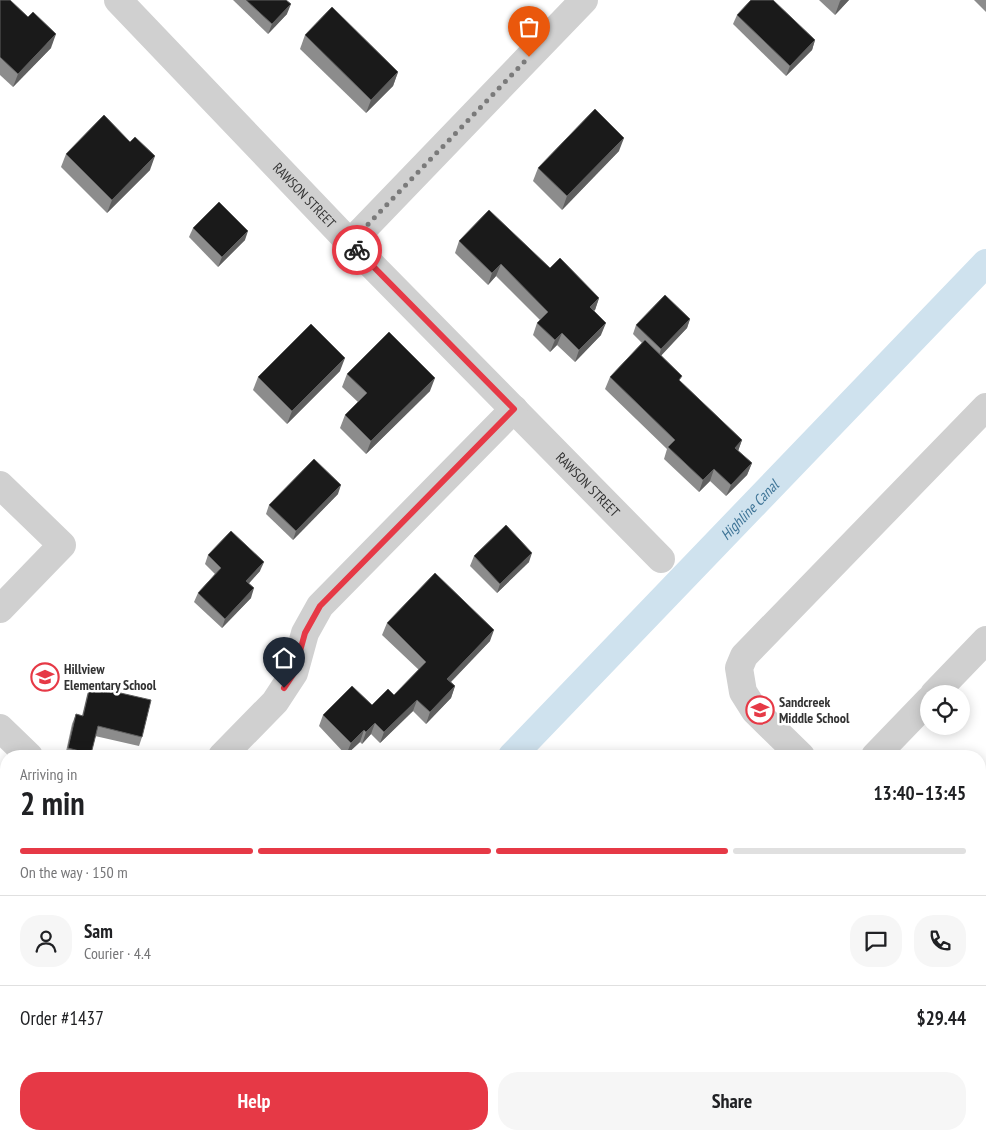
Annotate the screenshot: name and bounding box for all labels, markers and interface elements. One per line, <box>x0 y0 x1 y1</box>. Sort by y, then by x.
pin <box>508 6 550 57</box>
icon: bag <box>515 13 543 41</box>
street label: RAWSON STREET <box>269 159 340 232</box>
courier <box>332 225 382 275</box>
icon: bike <box>343 236 371 264</box>
street label: RAWSON STREET <box>552 449 624 521</box>
water label: Highline Canal <box>716 474 783 543</box>
pin <box>263 637 305 688</box>
icon: home <box>270 644 298 672</box>
place label: Hillview Elementary School <box>64 660 157 694</box>
school or university icon: Hillview Elementary School <box>30 662 60 692</box>
map controls <box>920 685 970 735</box>
button: locate <box>920 685 970 735</box>
place label: Sandcreek Middle School <box>779 693 850 727</box>
school or university icon: Sandcreek Middle School <box>745 695 775 725</box>
text: Arriving in <box>20 764 77 784</box>
text: 13:40–13:45 <box>873 781 966 805</box>
text: 2 min <box>20 782 85 824</box>
text: On the way · 150 m <box>20 862 128 882</box>
button: person <box>20 915 72 967</box>
button: chat <box>850 915 902 967</box>
button: phone <box>914 915 966 967</box>
text: Sam <box>84 919 113 943</box>
text: Courier · 4.4 <box>84 943 151 963</box>
text: Order #1437 <box>20 1006 104 1030</box>
text: $29.44 <box>917 1006 966 1030</box>
button: Help <box>20 1072 488 1130</box>
button: Share <box>498 1072 966 1130</box>

